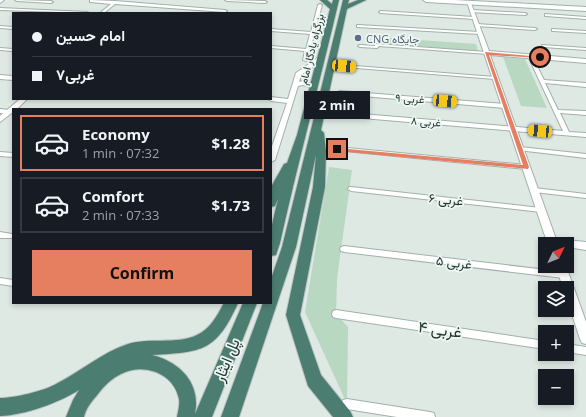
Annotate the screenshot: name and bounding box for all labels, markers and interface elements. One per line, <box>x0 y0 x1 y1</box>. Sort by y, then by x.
street label: بزرگراه یادگار امام <box>295 12 328 86</box>
text: امام حسین <box>56 25 125 45</box>
place label: CNG جایگاه <box>366 31 419 46</box>
marker: CNG جایگاه <box>353 33 363 43</box>
route start <box>531 48 549 66</box>
car <box>332 59 356 73</box>
text: غربی۷ <box>56 64 95 84</box>
street label: غربی ۹ <box>395 89 425 107</box>
callout: 2 min <box>304 91 370 119</box>
car <box>433 94 457 108</box>
text: 2 min <box>319 96 355 114</box>
street label: غربی ۸ <box>410 112 442 130</box>
text: Economy <box>82 124 150 144</box>
car <box>528 124 552 138</box>
icon: car <box>34 125 70 161</box>
text: $1.28 <box>211 133 250 153</box>
route end <box>328 140 346 158</box>
text: 1 min · 07:32 <box>82 144 159 162</box>
text: Comfort <box>82 186 144 206</box>
icon: car <box>34 187 70 223</box>
street label: غربی ۶ <box>428 188 464 210</box>
text: $1.73 <box>211 195 250 215</box>
text: 2 min · 07:33 <box>82 206 159 224</box>
north arrow <box>538 237 574 273</box>
map controls <box>538 237 574 405</box>
button: Confirm <box>32 250 252 296</box>
street label: غربی ۵ <box>435 251 473 273</box>
button: layers <box>538 281 574 317</box>
street label: غربی ۴ <box>417 315 463 343</box>
button: + <box>538 325 574 361</box>
street label: پل ایثار <box>207 335 246 386</box>
button: − <box>538 369 574 405</box>

